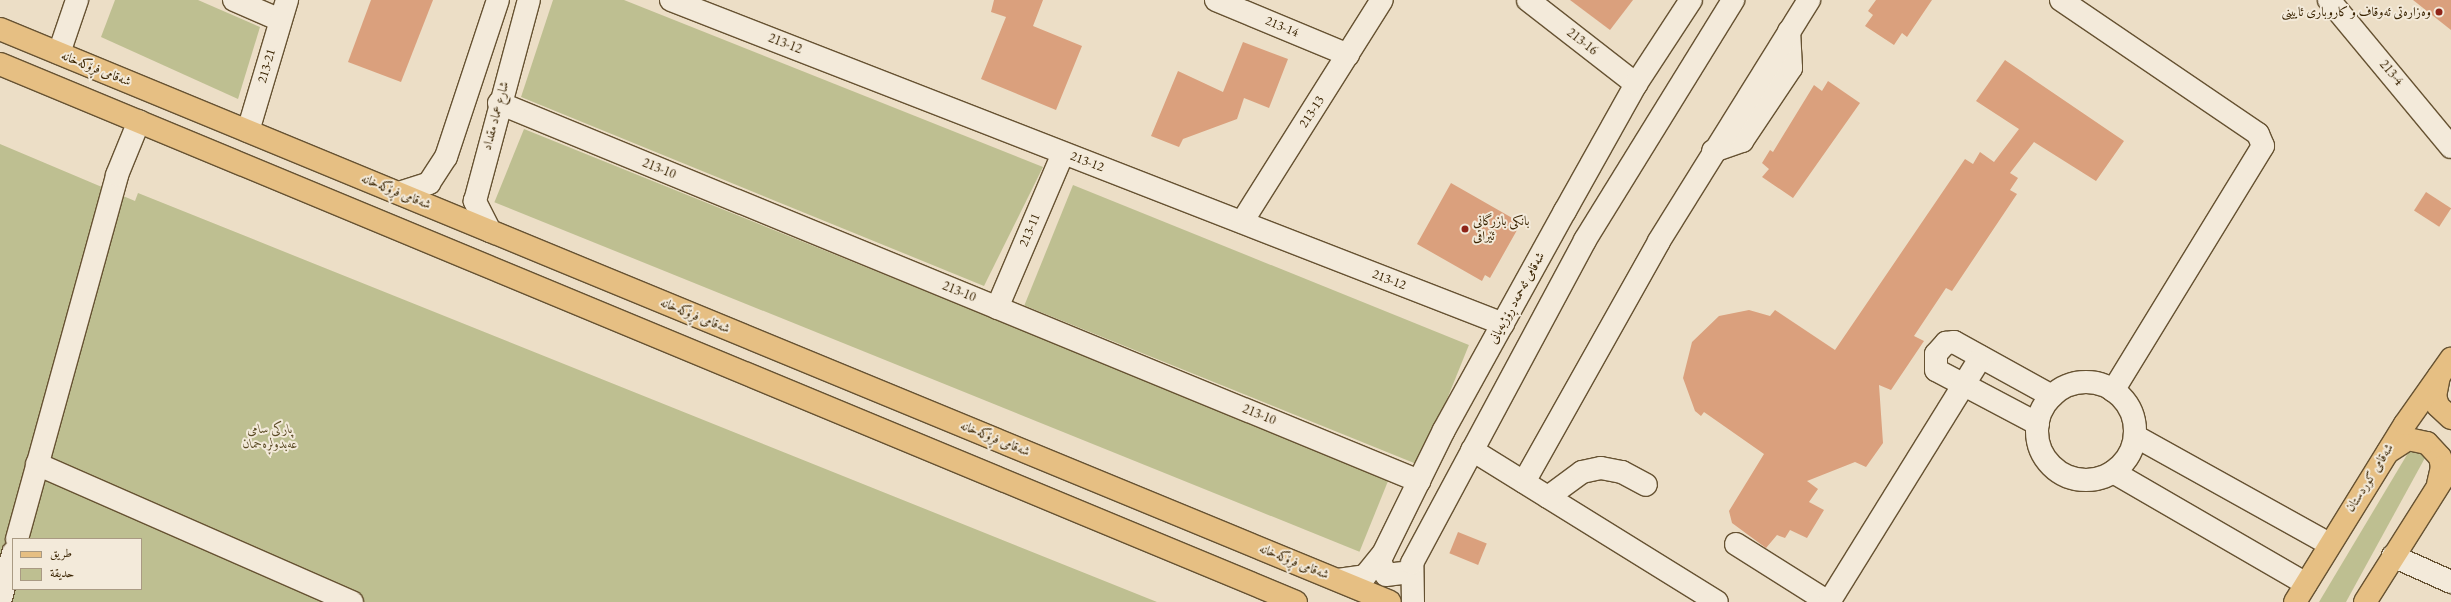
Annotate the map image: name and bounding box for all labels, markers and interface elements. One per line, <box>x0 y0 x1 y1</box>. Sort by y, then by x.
place label: وەزارەتی ئەوقاف و کاروباری ئایینی <box>2281 4 2431 20</box>
marker: وەزارەتی ئەوقاف و کاروباری ئایینی <box>2434 7 2444 17</box>
street label: 213-14 <box>1263 13 1301 41</box>
street label: 213-16 <box>1564 25 1600 59</box>
street label: 213-12 <box>766 30 804 58</box>
street label: 213-21 <box>255 47 279 85</box>
street label: شەقامی فڕۆکەخانە <box>59 48 133 90</box>
street label: 213-4 <box>2376 57 2406 89</box>
street label: شارع عماد مقداد <box>479 80 513 152</box>
street label: 213-13 <box>1296 93 1328 131</box>
street label: 213-12 <box>1068 148 1106 176</box>
street label: 213-10 <box>640 155 678 183</box>
street label: شەقامی فڕۆکەخانە <box>359 171 433 213</box>
street label: 213-11 <box>1016 211 1044 249</box>
place label: بانکی بازرگانی ئێراقی <box>1473 214 1530 245</box>
marker: بانکی بازرگانی ئێراقی <box>1460 224 1470 234</box>
street label: شەقامی ئەحمەد ڕۆژبەیانی <box>1485 250 1549 346</box>
street label: 213-12 <box>1370 266 1408 294</box>
street label: 213-10 <box>940 278 978 306</box>
street label: شەقامی فڕۆکەخانە <box>658 295 732 337</box>
street label: 213-10 <box>1240 401 1278 429</box>
street label: شەقامی فڕۆکەخانە <box>958 418 1032 460</box>
park label: پارکی سامی عەبدولڕەحمان <box>243 422 297 453</box>
street label: شەقامی کوردستان <box>2343 441 2397 515</box>
legend <box>12 538 142 590</box>
street label: شەقامی فڕۆکەخانە <box>1257 541 1331 583</box>
text: طريق <box>50 545 72 561</box>
text: حديقة <box>50 565 74 581</box>

